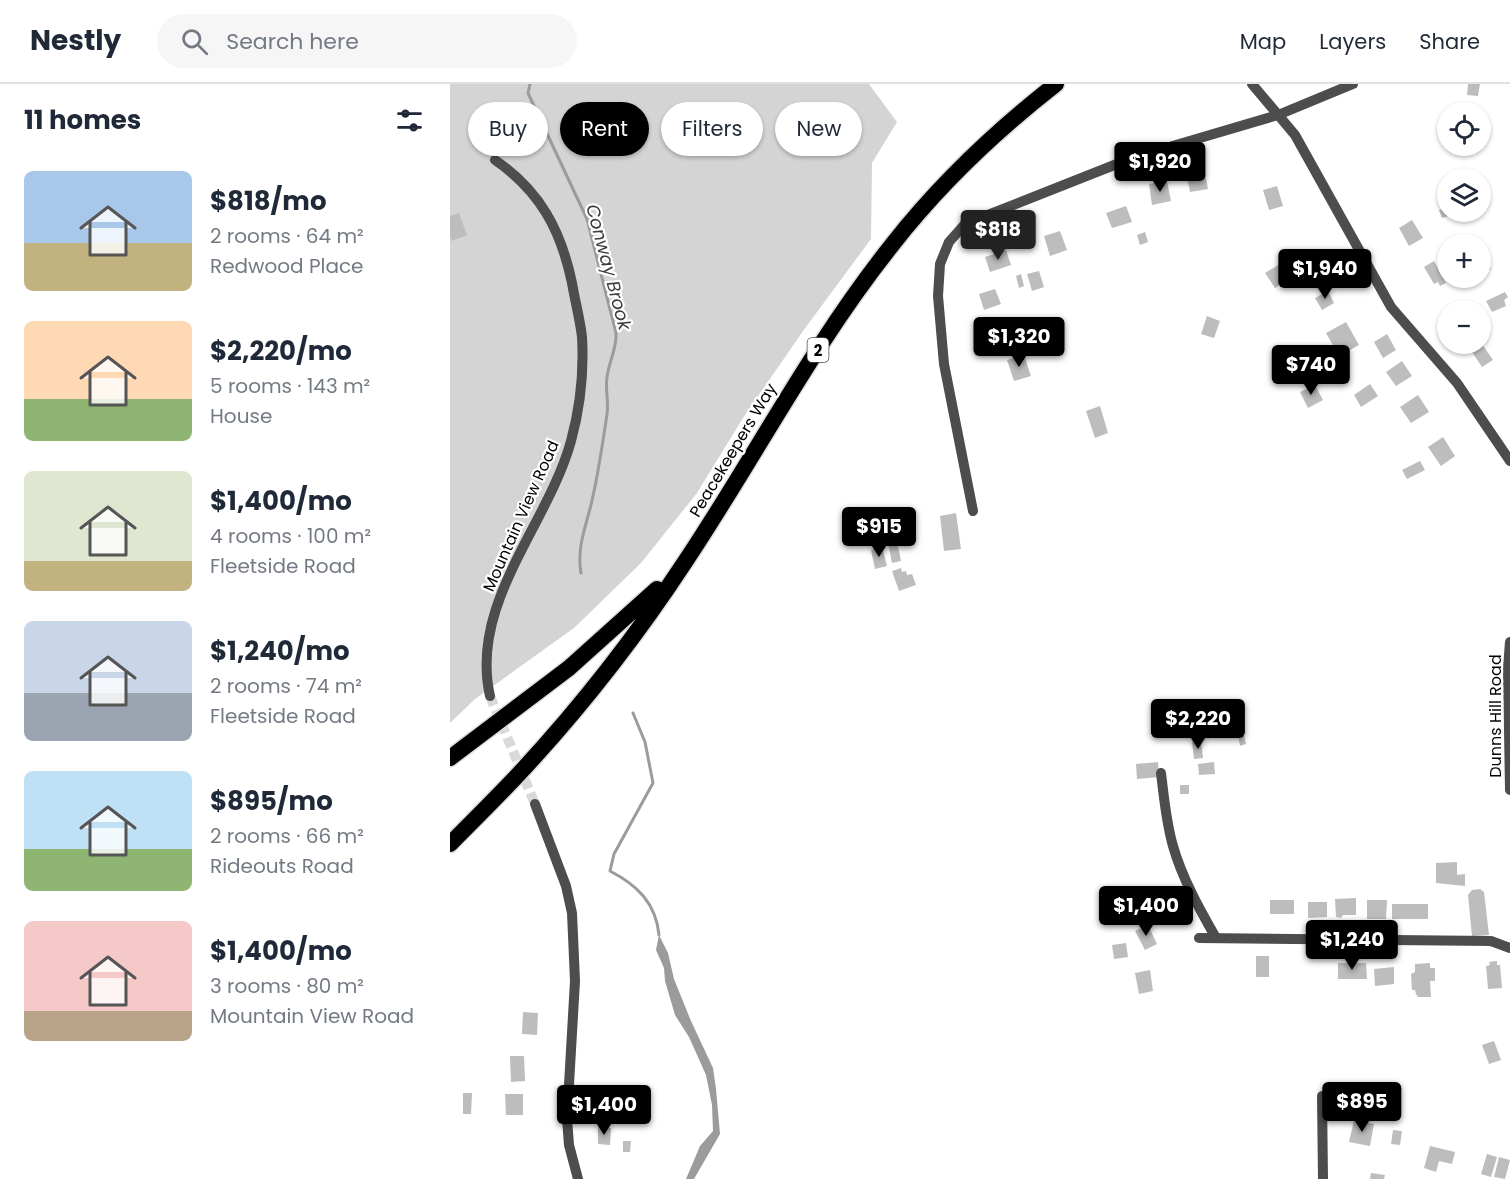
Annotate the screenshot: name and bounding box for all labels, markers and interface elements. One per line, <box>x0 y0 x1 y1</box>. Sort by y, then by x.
search box <box>157 14 577 68</box>
text: Nestly <box>30 21 121 60</box>
icon: search <box>178 25 211 58</box>
text: Search here <box>226 26 359 57</box>
text: Map <box>1240 27 1286 56</box>
text: Layers <box>1319 27 1386 56</box>
text: Share <box>1419 27 1480 56</box>
text: 11 homes <box>24 102 141 138</box>
chip: Buy <box>468 102 548 156</box>
chip: Rent <box>560 102 649 156</box>
chip: Filters <box>661 102 763 156</box>
chip: New <box>775 102 862 156</box>
map controls <box>1437 102 1491 354</box>
button: locate <box>1437 102 1491 156</box>
icon: filters <box>393 104 426 137</box>
pin: $1,920 <box>1111 142 1209 193</box>
text: $1,920 <box>1128 147 1192 175</box>
button: layers <box>1437 168 1491 222</box>
text: $818/mo <box>210 183 326 219</box>
icon: home <box>72 195 144 267</box>
water label: Conway Brook <box>580 201 638 333</box>
pin: $818 <box>962 210 1034 261</box>
text: $818 <box>975 215 1021 243</box>
text: 2 rooms · 64 m² <box>210 222 364 250</box>
button: + <box>1437 234 1491 288</box>
pin: $1,940 <box>1276 249 1374 300</box>
text: Redwood Place <box>210 252 364 280</box>
text: $1,940 <box>1292 254 1358 282</box>
button: − <box>1437 300 1491 354</box>
pin: $1,320 <box>970 317 1068 368</box>
text: $1,320 <box>988 322 1050 350</box>
text: $2,220/mo <box>210 333 352 369</box>
road number: 2 <box>808 338 828 362</box>
icon: home <box>72 345 144 417</box>
pin: $740 <box>1275 345 1347 396</box>
text: $740 <box>1286 350 1336 378</box>
text: 5 rooms · 143 m² <box>210 372 370 400</box>
street label: Peacekeepers Way <box>684 379 782 521</box>
text: House <box>210 402 272 430</box>
street label: Mountain View Road <box>477 437 565 595</box>
text: $1,400/mo <box>210 483 352 519</box>
icon: home <box>72 495 144 567</box>
pin: $915 <box>843 507 915 558</box>
text: $915 <box>856 512 902 540</box>
text: 4 rooms · 100 m² <box>210 522 371 550</box>
text: Fleetside Road <box>210 552 356 580</box>
text: $1,240/mo <box>210 633 350 669</box>
icon: home <box>72 645 144 717</box>
street label: Dunns Hill Road <box>1484 654 1507 778</box>
text: 2 rooms · 74 m² <box>210 672 362 700</box>
pin: $2,220 <box>1149 699 1247 750</box>
text: Fleetside Road <box>210 702 356 730</box>
text: $2,220 <box>1165 704 1231 732</box>
text: $895/mo <box>210 783 333 819</box>
icon: home <box>72 795 144 867</box>
text: 2 rooms · 66 m² <box>210 822 364 850</box>
text: Rideouts Road <box>210 852 354 880</box>
pin: $1,400 <box>1097 886 1195 937</box>
text: $1,400 <box>1113 891 1179 919</box>
pin: $1,240 <box>1303 920 1401 971</box>
text: $1,240 <box>1320 925 1384 953</box>
text: $1,400/mo <box>210 933 352 969</box>
icon: home <box>72 945 144 1017</box>
text: 3 rooms · 80 m² <box>210 972 364 1000</box>
text: Mountain View Road <box>210 1002 414 1030</box>
pin: $895 <box>1326 1082 1398 1133</box>
pin: $1,400 <box>555 1085 653 1136</box>
text: $895 <box>1336 1087 1388 1115</box>
text: $1,400 <box>571 1090 637 1118</box>

